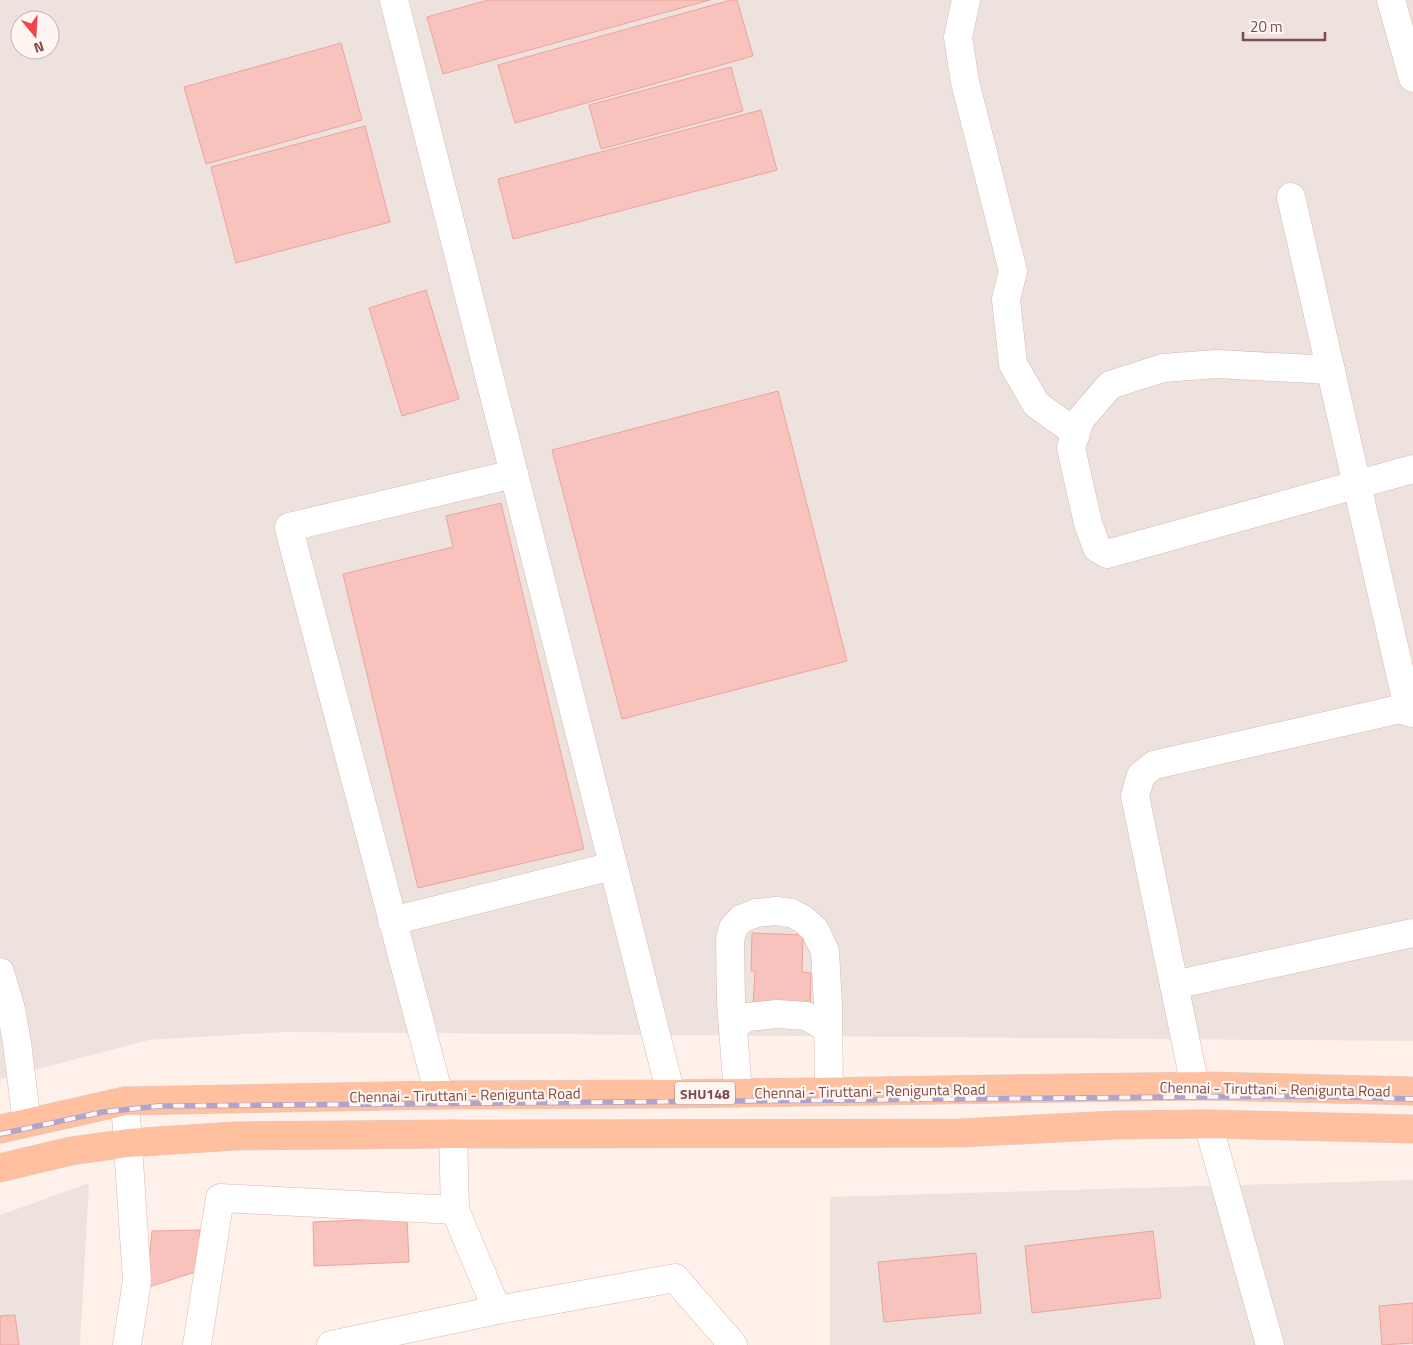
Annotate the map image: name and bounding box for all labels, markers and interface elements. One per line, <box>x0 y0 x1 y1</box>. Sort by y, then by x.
north arrow <box>10 10 60 60</box>
scale bar <box>1243 10 1326 42</box>
text: 20 m <box>1250 15 1283 38</box>
text: N <box>31 36 47 59</box>
street label: Chennai - Tiruttani - Renigunta Road <box>1159 1075 1391 1103</box>
street label: Chennai - Tiruttani - Renigunta Road <box>754 1077 986 1105</box>
street label: Chennai - Tiruttani - Renigunta Road <box>349 1081 581 1109</box>
road number: SHU148 <box>675 1082 735 1104</box>

